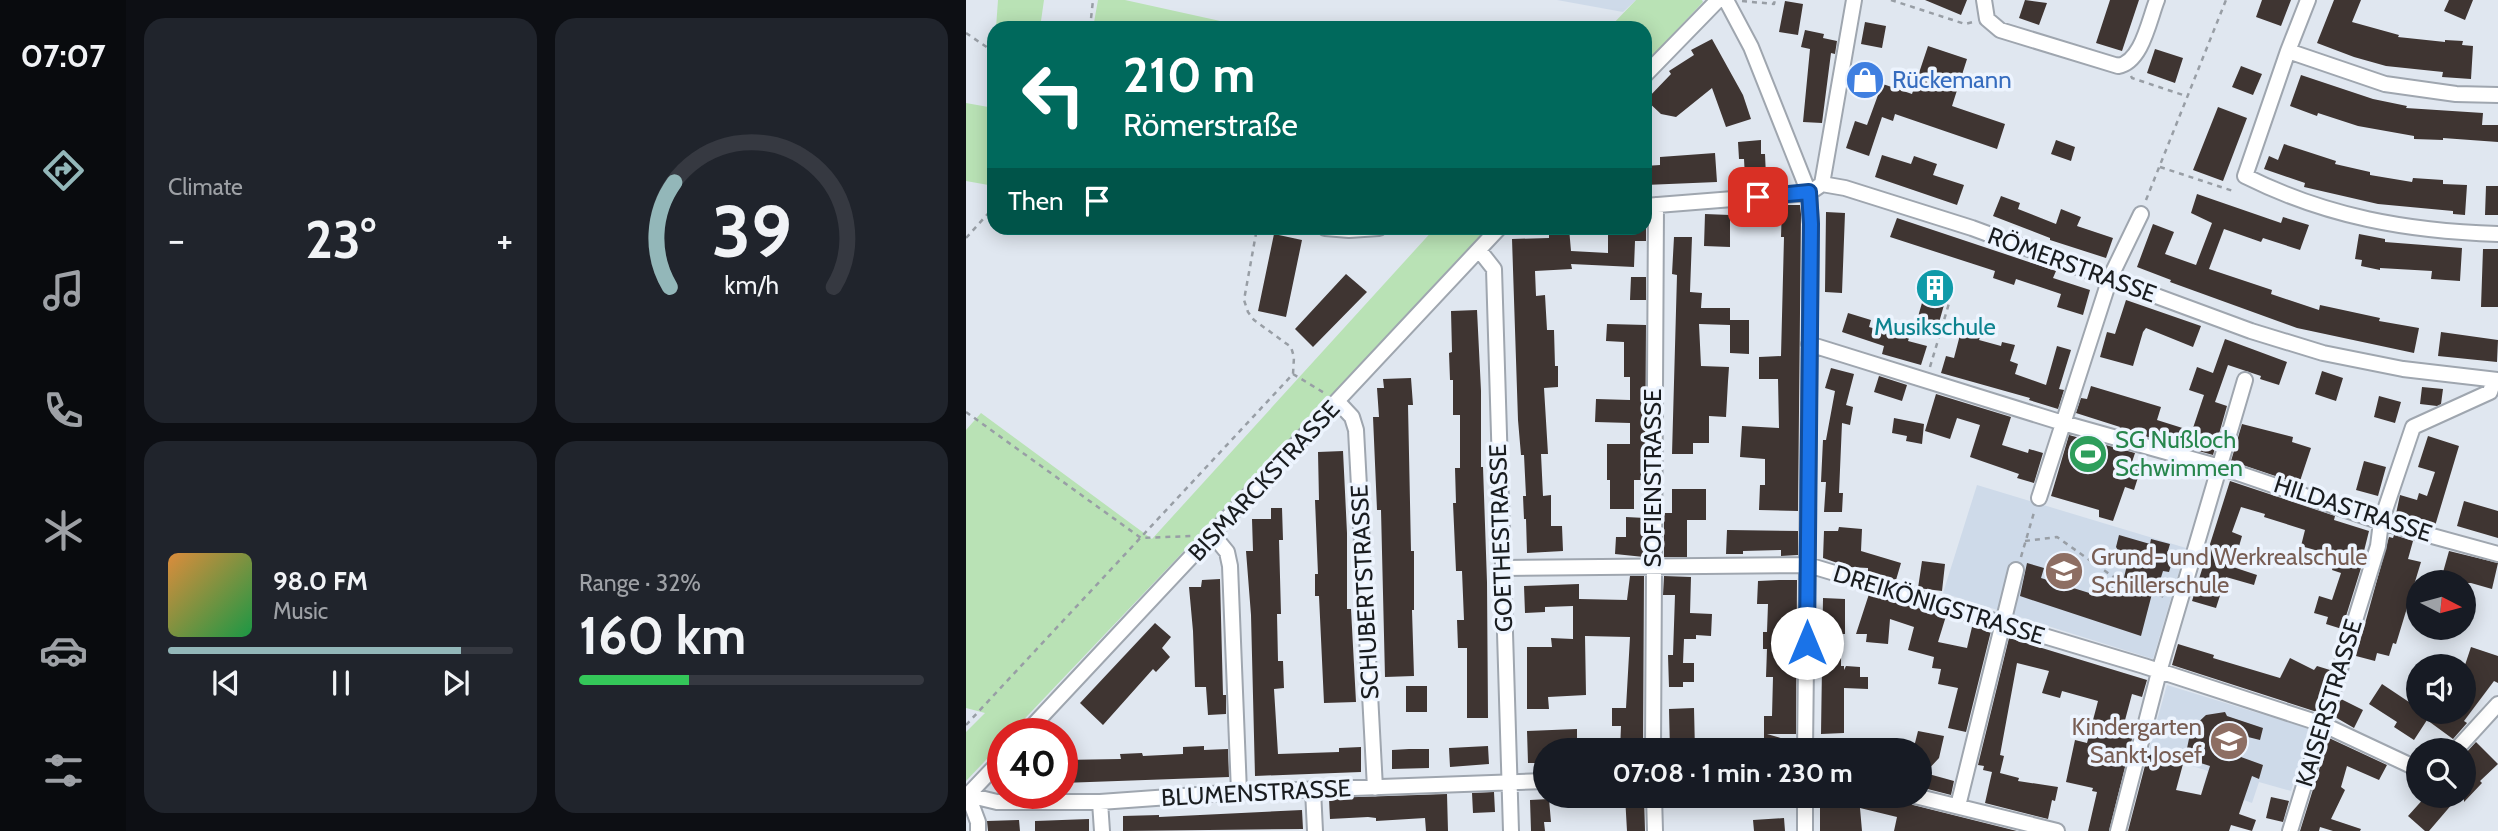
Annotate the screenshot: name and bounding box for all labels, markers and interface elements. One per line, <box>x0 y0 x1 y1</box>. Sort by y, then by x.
text: 07:07 <box>21 36 105 75</box>
text: 210 m <box>1123 45 1255 104</box>
icon: left <box>1008 49 1099 140</box>
shop icon: Rückemann <box>1844 59 1886 101</box>
place label: Rückemann <box>1892 65 2012 94</box>
text: Römerstraße <box>1123 105 1298 144</box>
icon: directions <box>39 146 88 195</box>
pin <box>1728 167 1788 227</box>
text: Climate <box>168 173 243 201</box>
icon: arrive <box>1739 178 1777 216</box>
icon: arrive <box>1078 182 1116 220</box>
text: Then <box>1008 185 1064 217</box>
text: 39 <box>711 187 792 275</box>
text: 23° <box>305 208 376 271</box>
text: − <box>168 216 185 263</box>
text: + <box>496 216 513 263</box>
street label: RÖMERSTRASSE <box>1984 221 2160 308</box>
icon: music <box>39 266 88 315</box>
building icon: Musikschule <box>1914 267 1956 309</box>
text: km/h <box>724 269 779 299</box>
place label: Musikschule <box>1874 312 1996 341</box>
icon: phone <box>39 386 88 435</box>
street label: SOFIENSTRASSE <box>1638 389 1667 567</box>
street label: BISMARCKSTRASSE <box>1182 394 1345 567</box>
place label: SG Nußloch Schwimmen <box>2115 425 2243 482</box>
sports icon: SG Nußloch Schwimmen <box>2067 433 2109 475</box>
street label: GOETHESTRASSE <box>1483 443 1518 633</box>
street label: HILDASTRASSE <box>2270 469 2436 548</box>
street label: SCHUBERTSTRASSE <box>1344 484 1385 700</box>
icon: climate <box>39 506 88 555</box>
place label: Grund- und Werkrealschule Schillerschule <box>2091 542 2368 599</box>
school or university icon: Grund- und Werkrealschule Schillerschule <box>2043 550 2085 592</box>
street label: DREIKÖNIGSTRASSE <box>1830 559 2048 650</box>
text: 98.0 FM <box>273 565 368 597</box>
text: Range · 32% <box>579 569 701 597</box>
north arrow <box>2406 570 2476 640</box>
map controls <box>2406 570 2476 808</box>
text: Music <box>273 597 328 625</box>
text: 160 km <box>579 604 746 667</box>
position arrow <box>1770 606 1844 680</box>
street label: KAISERSTRASSE <box>2289 616 2368 790</box>
icon: car <box>39 626 88 675</box>
button: sound <box>2406 654 2476 724</box>
icon: previous <box>207 664 245 702</box>
icon: pause <box>322 664 360 702</box>
icon: next <box>437 664 475 702</box>
place label: Kindergarten Sankt Josef <box>2072 712 2202 769</box>
speed limit sign: 40 <box>987 718 1078 809</box>
school or university icon: Kindergarten Sankt Josef <box>2208 720 2250 762</box>
button: search <box>2406 738 2476 808</box>
icon: filters <box>39 746 88 795</box>
text: 07:08 · 1 min · 230 m <box>1612 757 1853 789</box>
street label: BLUMENSTRASSE <box>1160 773 1352 812</box>

